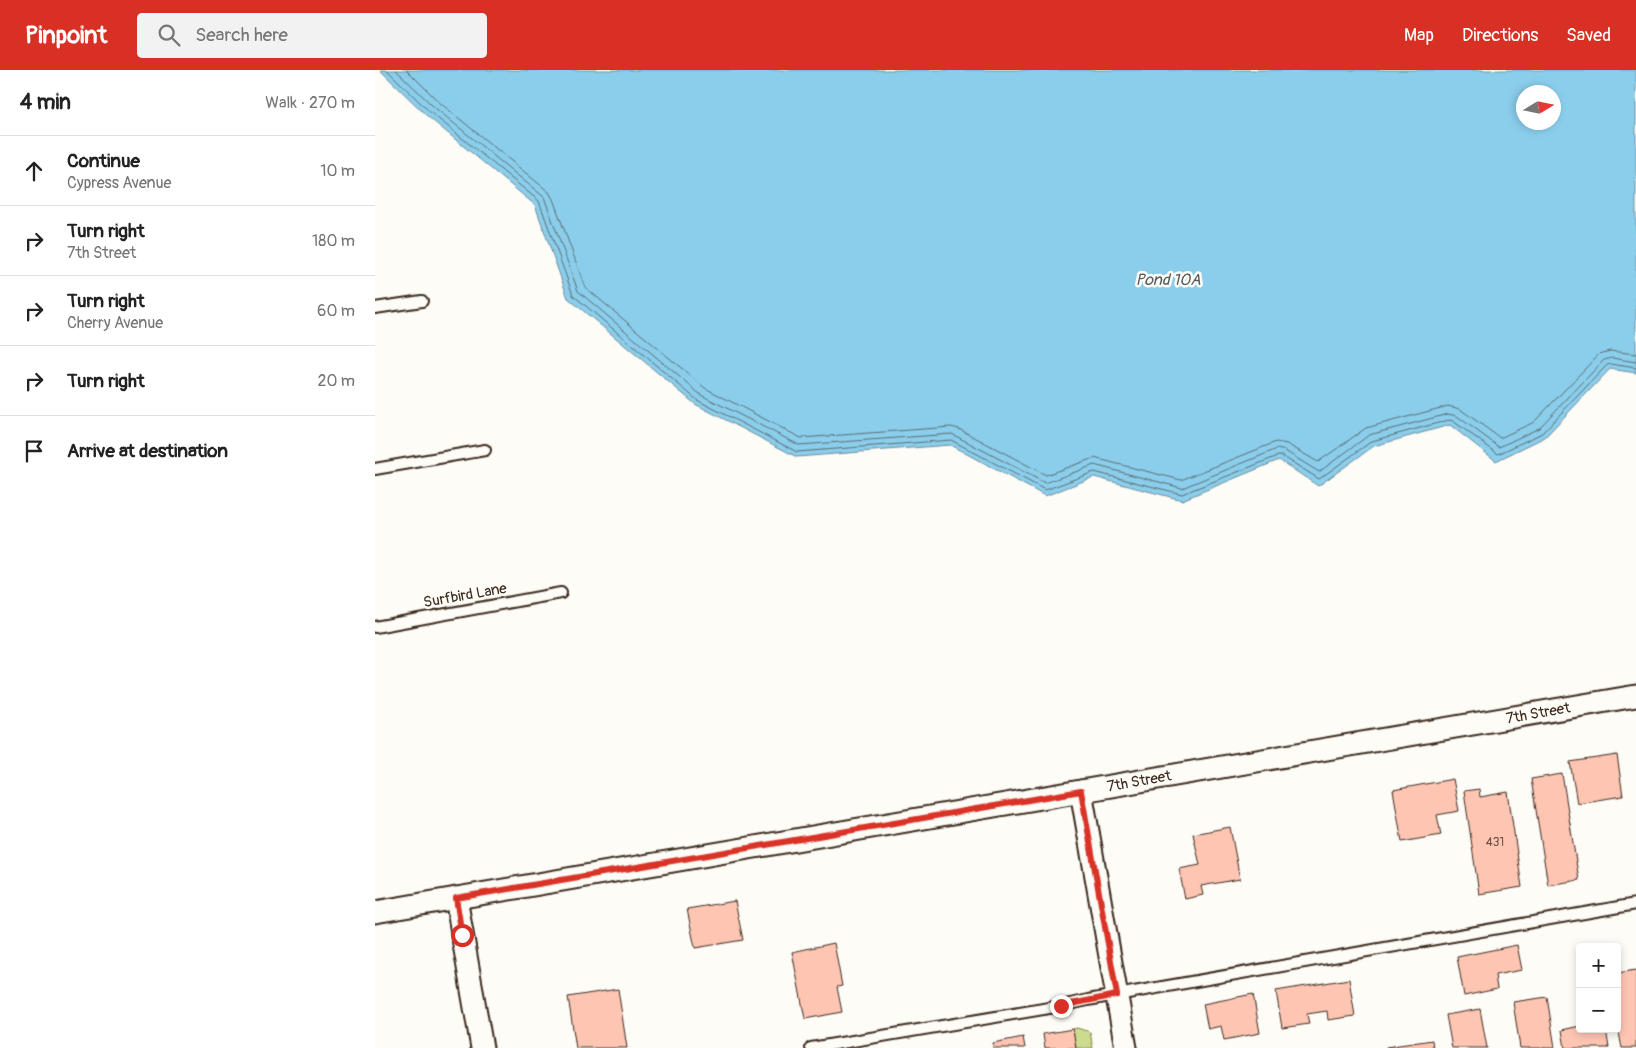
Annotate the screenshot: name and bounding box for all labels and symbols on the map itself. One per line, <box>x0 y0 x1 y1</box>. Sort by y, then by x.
north arrow <box>1516 85 1561 130</box>
water label: Pond 10A <box>1135 270 1201 290</box>
street label: Surfbird Lane <box>422 579 509 612</box>
street label: 7th Street <box>1504 698 1573 728</box>
street label: 7th Street <box>1105 766 1174 796</box>
house number: 431 <box>1486 835 1504 850</box>
route start <box>451 924 474 947</box>
route end <box>1050 995 1073 1018</box>

